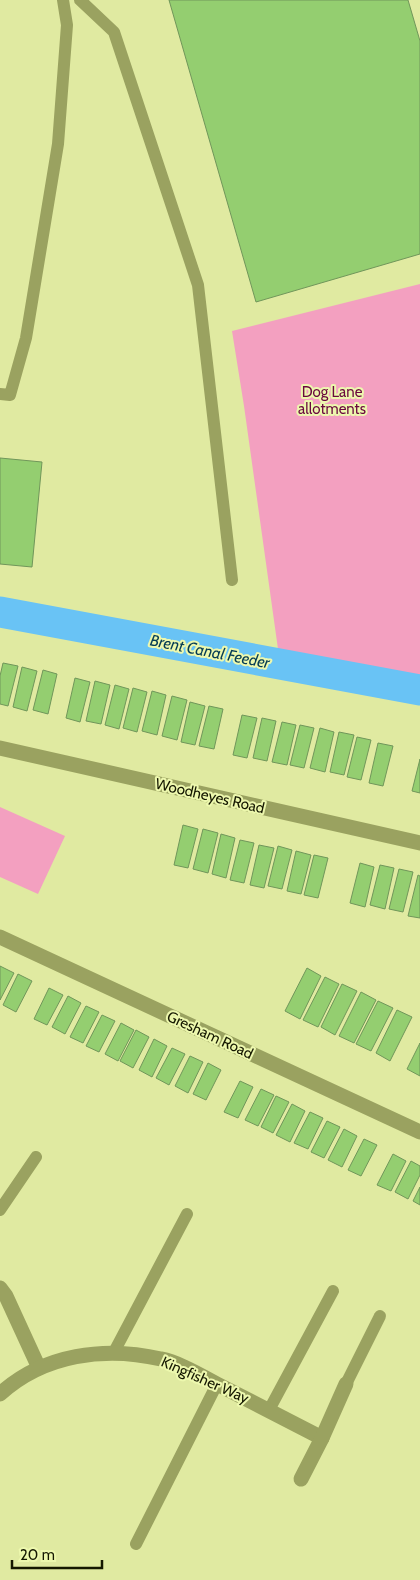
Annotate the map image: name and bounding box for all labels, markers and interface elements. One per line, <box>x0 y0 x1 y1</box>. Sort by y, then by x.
park label: Dog Lane allotments <box>298 383 366 418</box>
water label: Brent Canal Feeder <box>149 631 272 673</box>
street label: Woodheyes Road <box>154 775 266 817</box>
street label: Gresham Road <box>164 1007 256 1063</box>
street label: Kingfisher Way <box>158 1353 252 1408</box>
scale bar <box>12 1538 102 1570</box>
text: 20 m <box>20 1546 55 1564</box>

